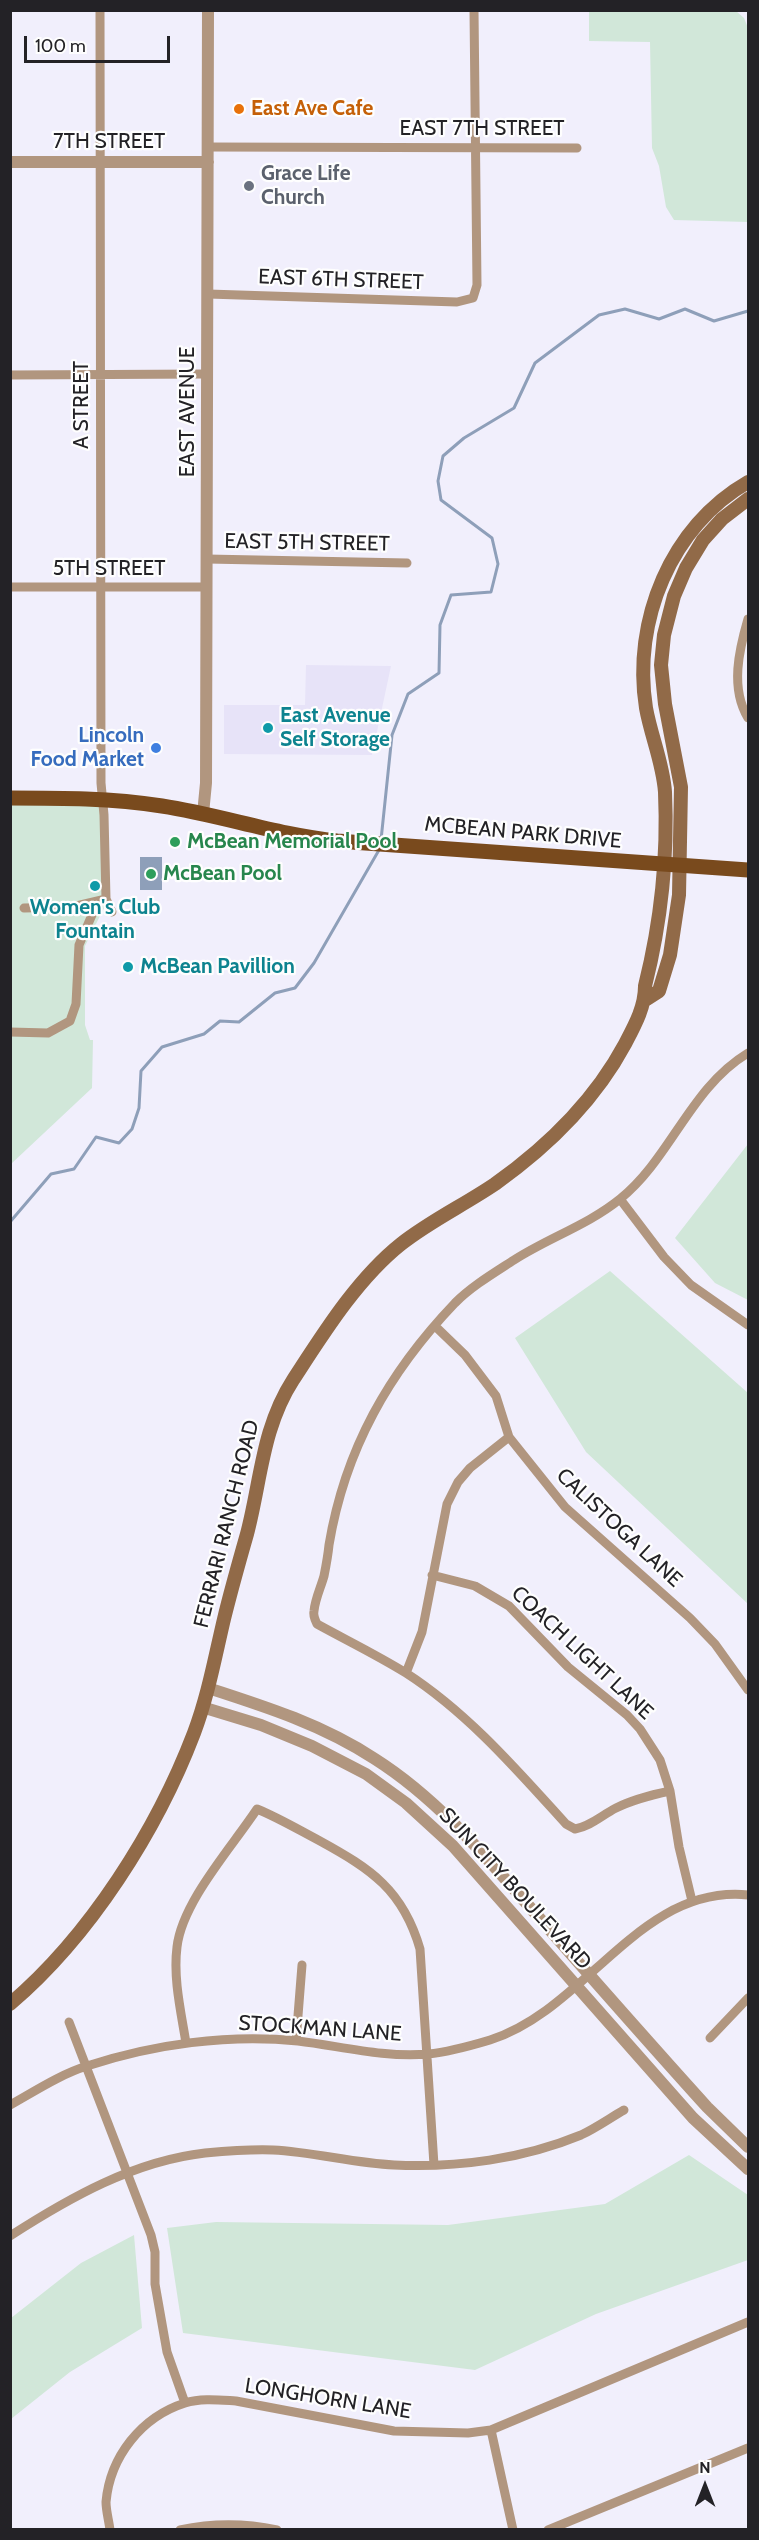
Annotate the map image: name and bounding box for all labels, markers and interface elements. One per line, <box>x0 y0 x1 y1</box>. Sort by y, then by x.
scale bar <box>27 24 172 62</box>
text: 100 m <box>35 35 86 57</box>
place label: East Ave Cafe <box>251 96 373 122</box>
marker: East Ave Cafe <box>232 102 246 116</box>
street label: EAST 7TH STREET <box>400 116 564 142</box>
street label: 7TH STREET <box>53 129 165 155</box>
place label: Grace Life Church <box>261 161 350 211</box>
marker: Grace Life Church <box>242 179 256 193</box>
street label: EAST 6TH STREET <box>258 265 424 295</box>
street label: EAST AVENUE <box>175 347 201 477</box>
street label: A STREET <box>69 361 95 449</box>
street label: EAST 5TH STREET <box>224 529 390 557</box>
street label: 5TH STREET <box>53 556 165 582</box>
place label: East Avenue Self Storage <box>280 703 391 753</box>
marker: East Avenue Self Storage <box>261 721 275 735</box>
place label: Lincoln Food Market <box>31 723 144 773</box>
marker: Lincoln Food Market <box>149 741 163 755</box>
street label: MCBEAN PARK DRIVE <box>423 812 623 854</box>
place label: McBean Memorial Pool <box>187 829 397 855</box>
marker: McBean Memorial Pool <box>168 835 182 849</box>
place label: McBean Pool <box>163 861 282 887</box>
marker: McBean Pool <box>144 867 158 881</box>
marker: Women's Club Fountain <box>88 879 102 893</box>
place label: Women's Club Fountain <box>30 895 160 945</box>
place label: McBean Pavillion <box>140 954 295 980</box>
marker: McBean Pavillion <box>121 960 135 974</box>
street label: FERRARI RANCH ROAD <box>189 1417 265 1631</box>
street label: CALISTOGA LANE <box>551 1463 687 1593</box>
street label: COACH LIGHT LANE <box>506 1581 658 1725</box>
street label: SUN CITY BOULEVARD <box>434 1803 596 1975</box>
street label: STOCKMAN LANE <box>238 2011 402 2047</box>
street label: LONGHORN LANE <box>243 2373 413 2425</box>
north arrow <box>675 2456 735 2516</box>
text: N <box>699 2458 711 2477</box>

